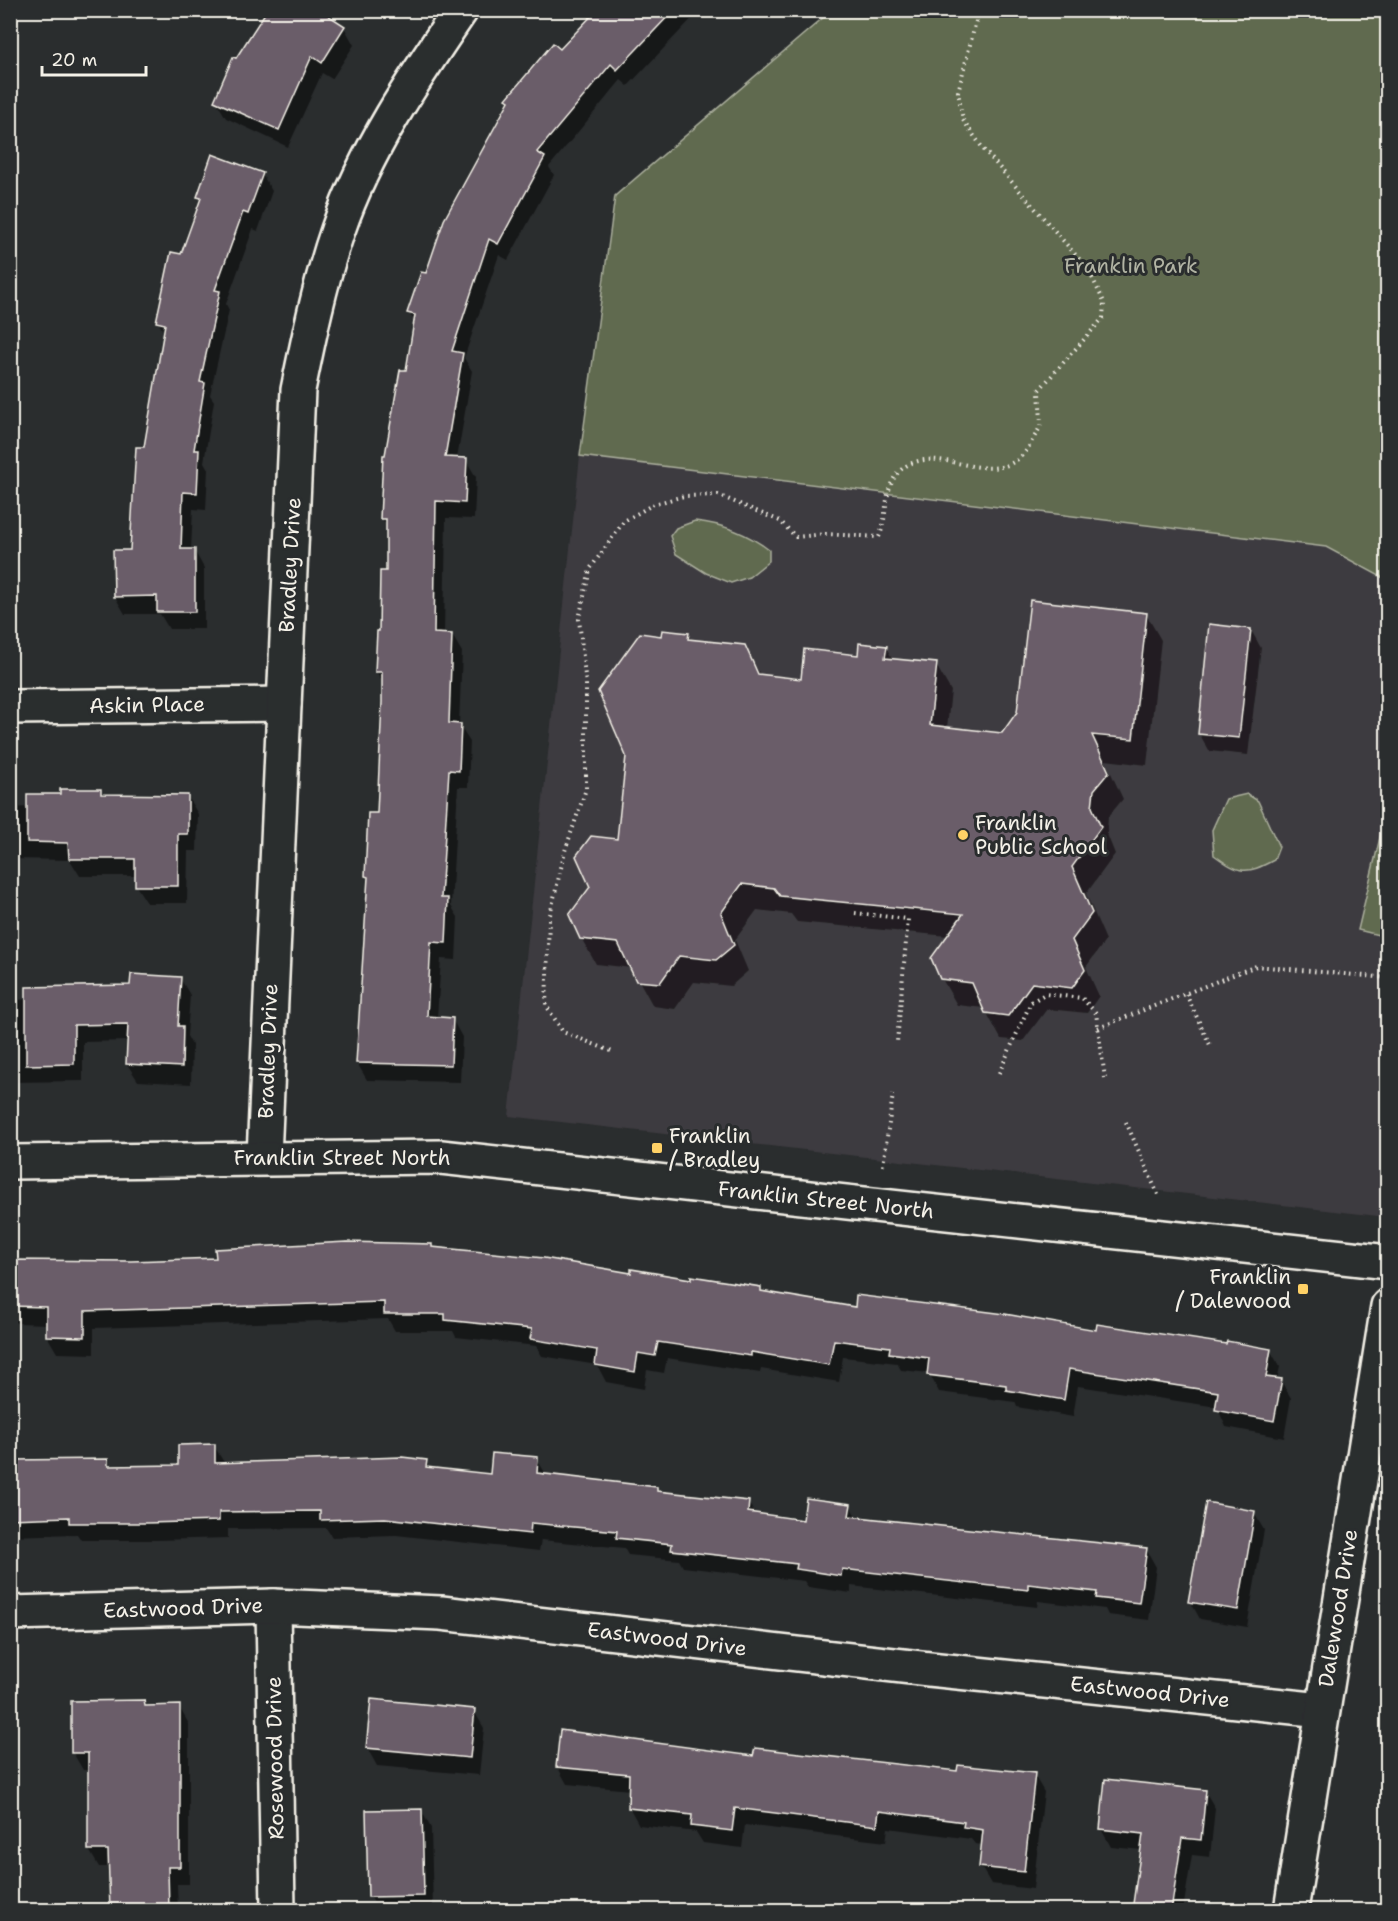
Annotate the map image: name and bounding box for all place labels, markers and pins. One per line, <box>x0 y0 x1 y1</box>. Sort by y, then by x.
place label: Franklin Public School <box>975 809 1108 861</box>
marker: Franklin Public School <box>956 828 970 842</box>
place label: Franklin / Bradley <box>669 1122 760 1174</box>
marker: Franklin / Bradley <box>650 1141 664 1155</box>
place label: Franklin / Dalewood <box>1175 1263 1291 1315</box>
marker: Franklin / Dalewood <box>1296 1282 1310 1296</box>

